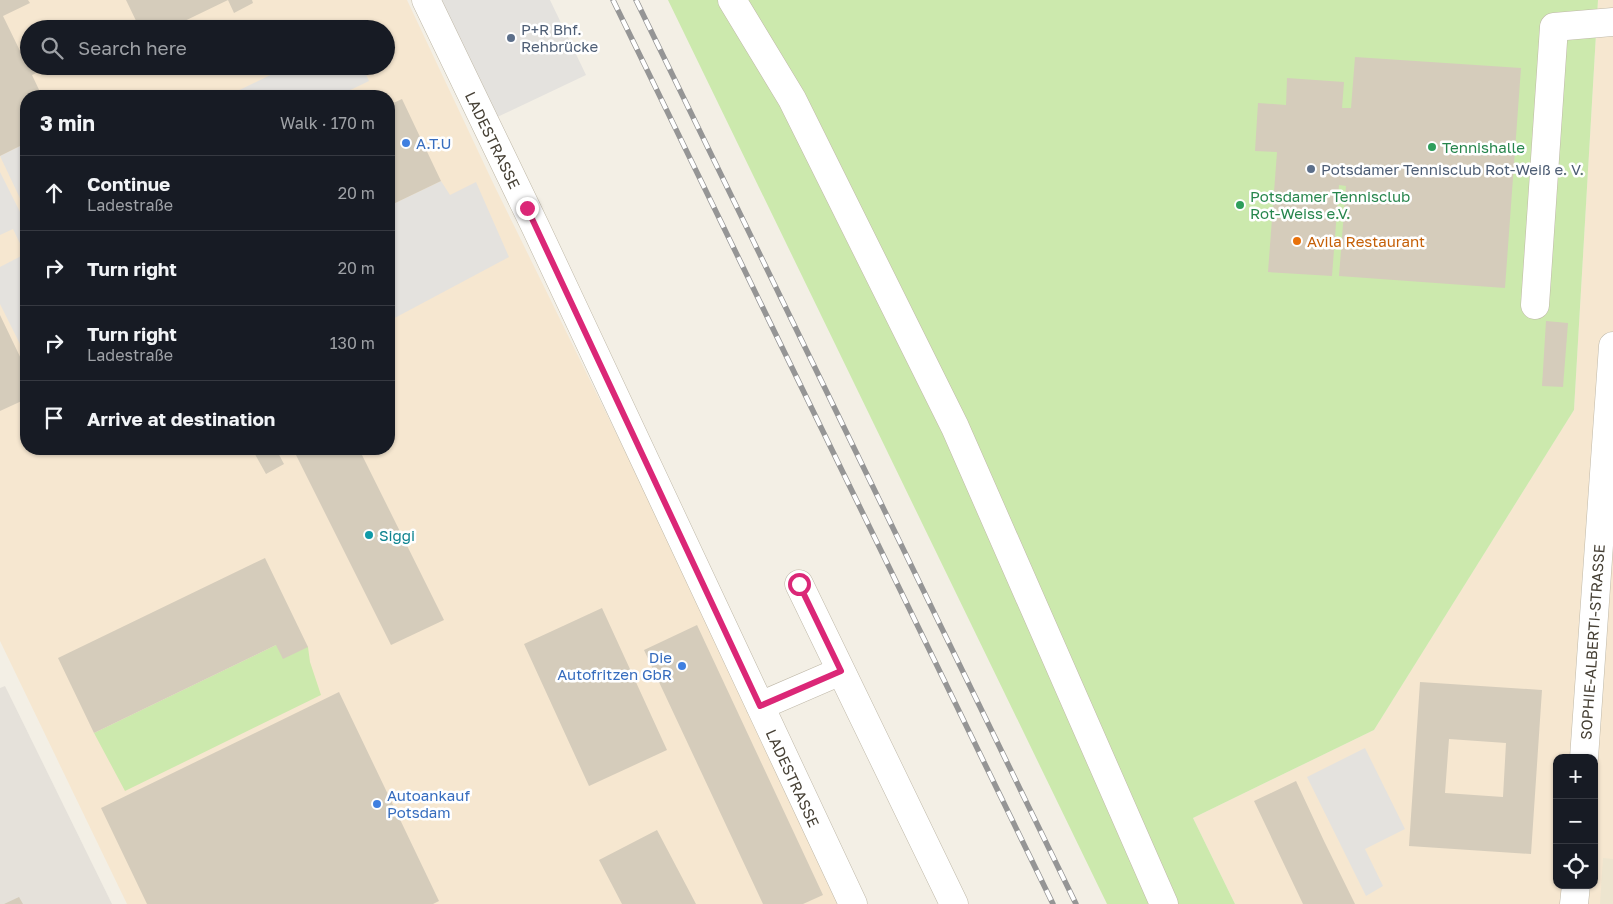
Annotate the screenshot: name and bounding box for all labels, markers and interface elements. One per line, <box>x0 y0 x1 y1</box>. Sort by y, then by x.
search box <box>20 20 395 75</box>
place label: P+R Bhf. Rehbrücke <box>521 20 598 55</box>
marker: P+R Bhf. Rehbrücke <box>505 32 517 44</box>
icon: search <box>38 34 66 62</box>
text: Search here <box>78 36 187 59</box>
street label: LADESTRASSE <box>462 88 524 192</box>
text: 3 min <box>40 110 95 136</box>
text: Walk · 170 m <box>280 113 375 133</box>
place label: A.T.U <box>416 134 451 152</box>
marker: A.T.U <box>400 137 412 149</box>
place label: Tennishalle <box>1442 138 1525 156</box>
marker: Tennishalle <box>1426 141 1438 153</box>
place label: Potsdamer Tennisclub Rot-Weiß e. V. <box>1321 160 1584 178</box>
marker: Potsdamer Tennisclub Rot-Weiß e. V. <box>1305 163 1317 175</box>
text: Continue <box>87 172 170 195</box>
icon: ahead <box>40 179 68 207</box>
text: 20 m <box>338 183 375 203</box>
place label: Potsdamer Tennisclub Rot-Weiss e.V. <box>1250 187 1410 222</box>
text: Ladestraße <box>87 195 173 215</box>
route end <box>516 197 539 220</box>
marker: Potsdamer Tennisclub Rot-Weiss e.V. <box>1234 199 1246 211</box>
place label: Avila Restaurant <box>1307 232 1425 250</box>
marker: Avila Restaurant <box>1291 235 1303 247</box>
icon: right <box>40 254 68 282</box>
text: Turn right <box>87 257 177 280</box>
text: 20 m <box>338 258 375 278</box>
text: Turn right <box>87 322 177 345</box>
icon: right <box>40 329 68 357</box>
text: 130 m <box>330 333 375 353</box>
text: Ladestraße <box>87 345 173 365</box>
icon: arrive <box>40 404 68 432</box>
text: Arrive at destination <box>87 407 275 430</box>
place label: Siggi <box>379 526 415 544</box>
marker: Siggi <box>363 529 375 541</box>
street label: SOPHIE-ALBERTI-STRASSE <box>1576 543 1608 741</box>
route start <box>788 573 811 596</box>
place label: Die Autofritzen GbR <box>557 648 672 683</box>
marker: Die Autofritzen GbR <box>676 660 688 672</box>
street label: LADESTRASSE <box>762 726 824 830</box>
map controls <box>1553 754 1598 889</box>
button: + <box>1553 754 1598 799</box>
place label: Autoankauf Potsdam <box>387 786 470 821</box>
marker: Autoankauf Potsdam <box>371 798 383 810</box>
button: − <box>1553 799 1598 844</box>
button: locate <box>1553 844 1598 889</box>

